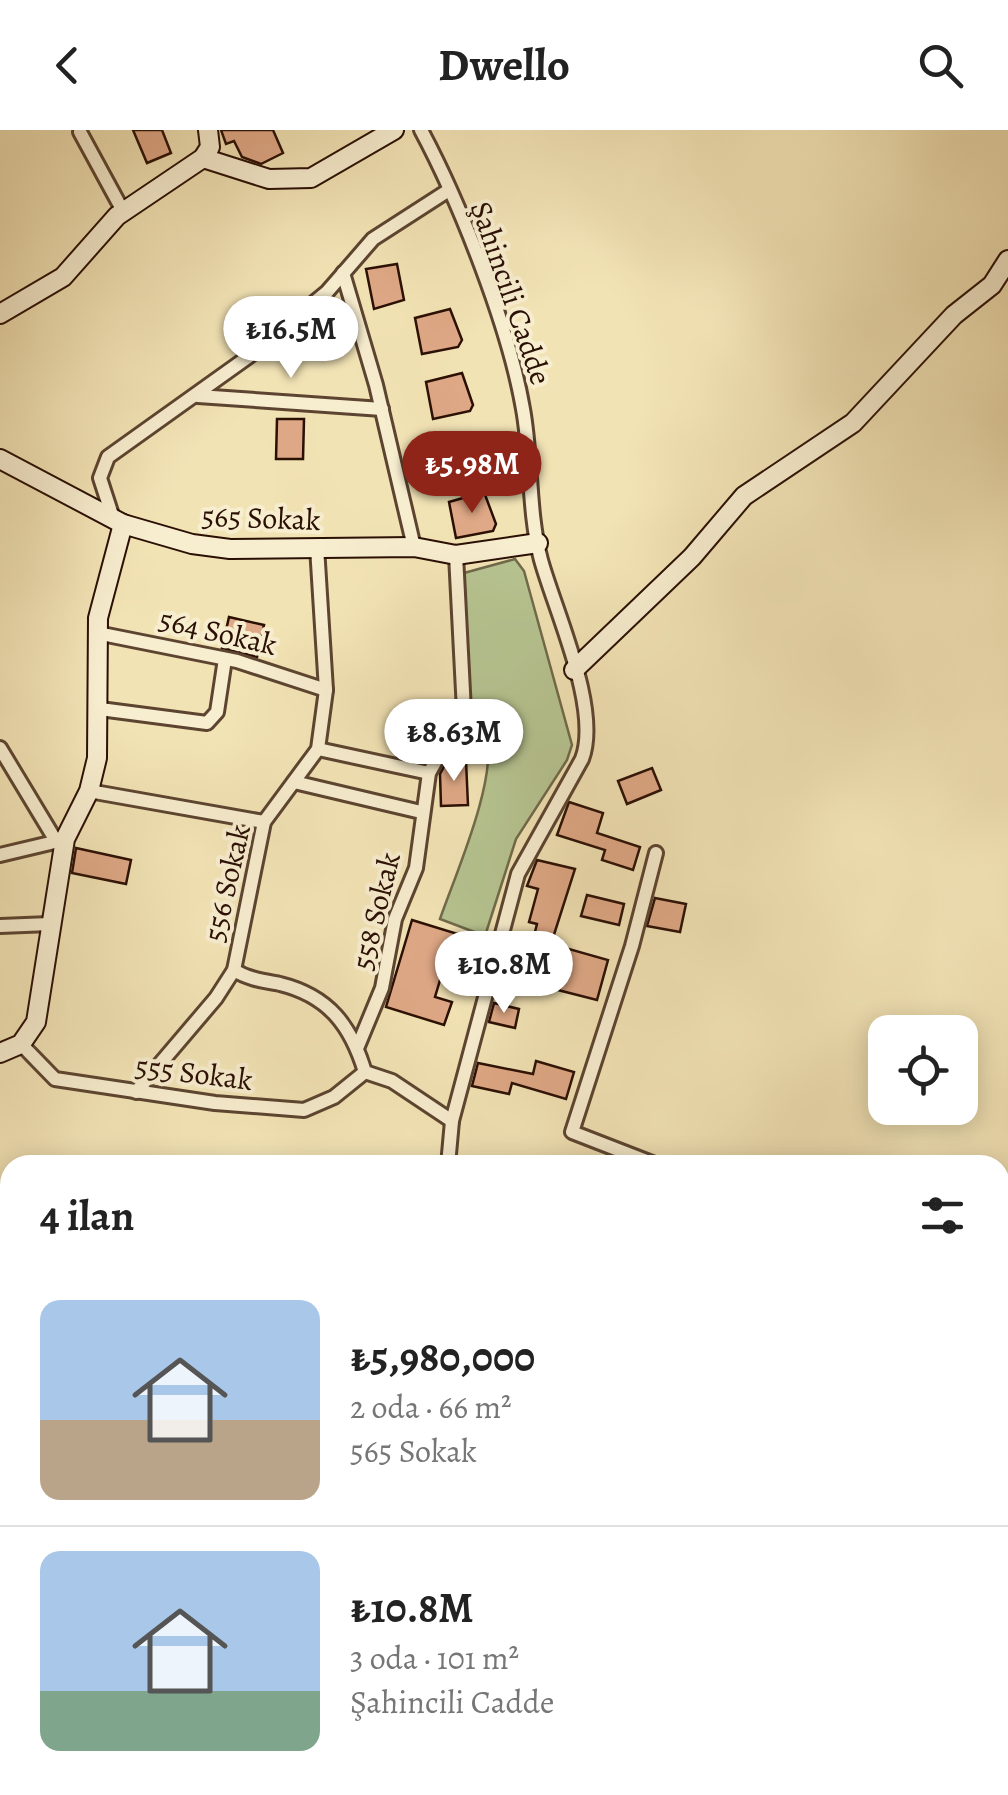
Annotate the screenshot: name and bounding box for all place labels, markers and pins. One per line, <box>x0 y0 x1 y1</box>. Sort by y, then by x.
pin: ₺16.5M <box>210 296 372 381</box>
pin: ₺5.98M <box>391 431 553 516</box>
pin: ₺8.63M <box>373 699 535 784</box>
pin: ₺10.8M <box>423 931 585 1016</box>

